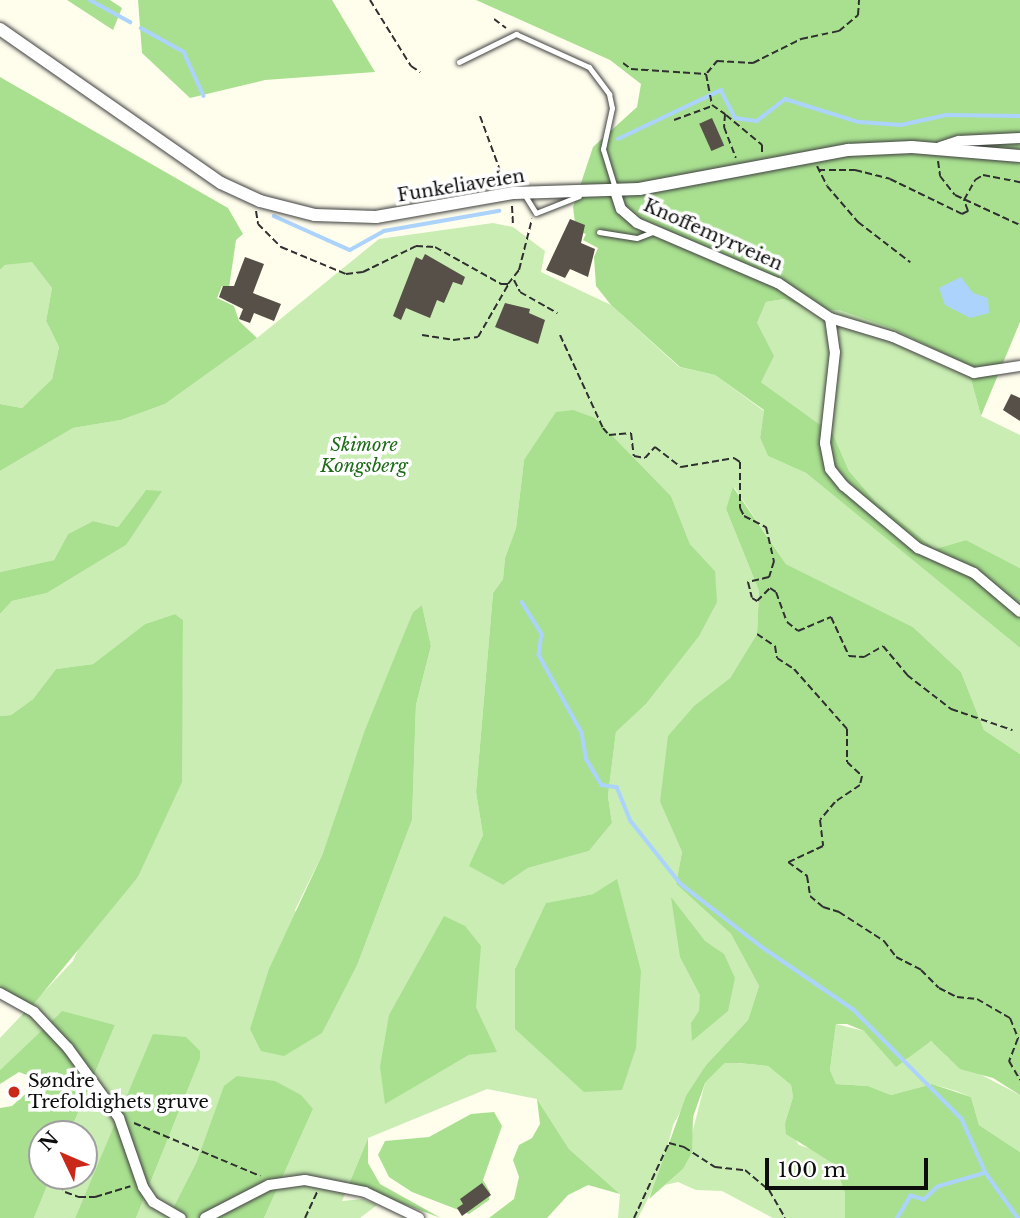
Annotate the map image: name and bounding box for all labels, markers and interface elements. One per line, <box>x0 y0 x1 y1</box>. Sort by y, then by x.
street label: Funkeliaveien <box>396 165 526 207</box>
street label: Knoffemyrveien <box>640 195 786 275</box>
park label: Skimore Kongsberg <box>320 435 408 478</box>
place label: Søndre Trefoldighets gruve <box>28 1071 209 1114</box>
marker: Søndre Trefoldighets gruve <box>6 1084 22 1100</box>
north arrow <box>28 1120 98 1190</box>
text: N <box>34 1127 63 1156</box>
scale bar <box>768 1144 931 1188</box>
text: 100 m <box>778 1157 846 1183</box>

